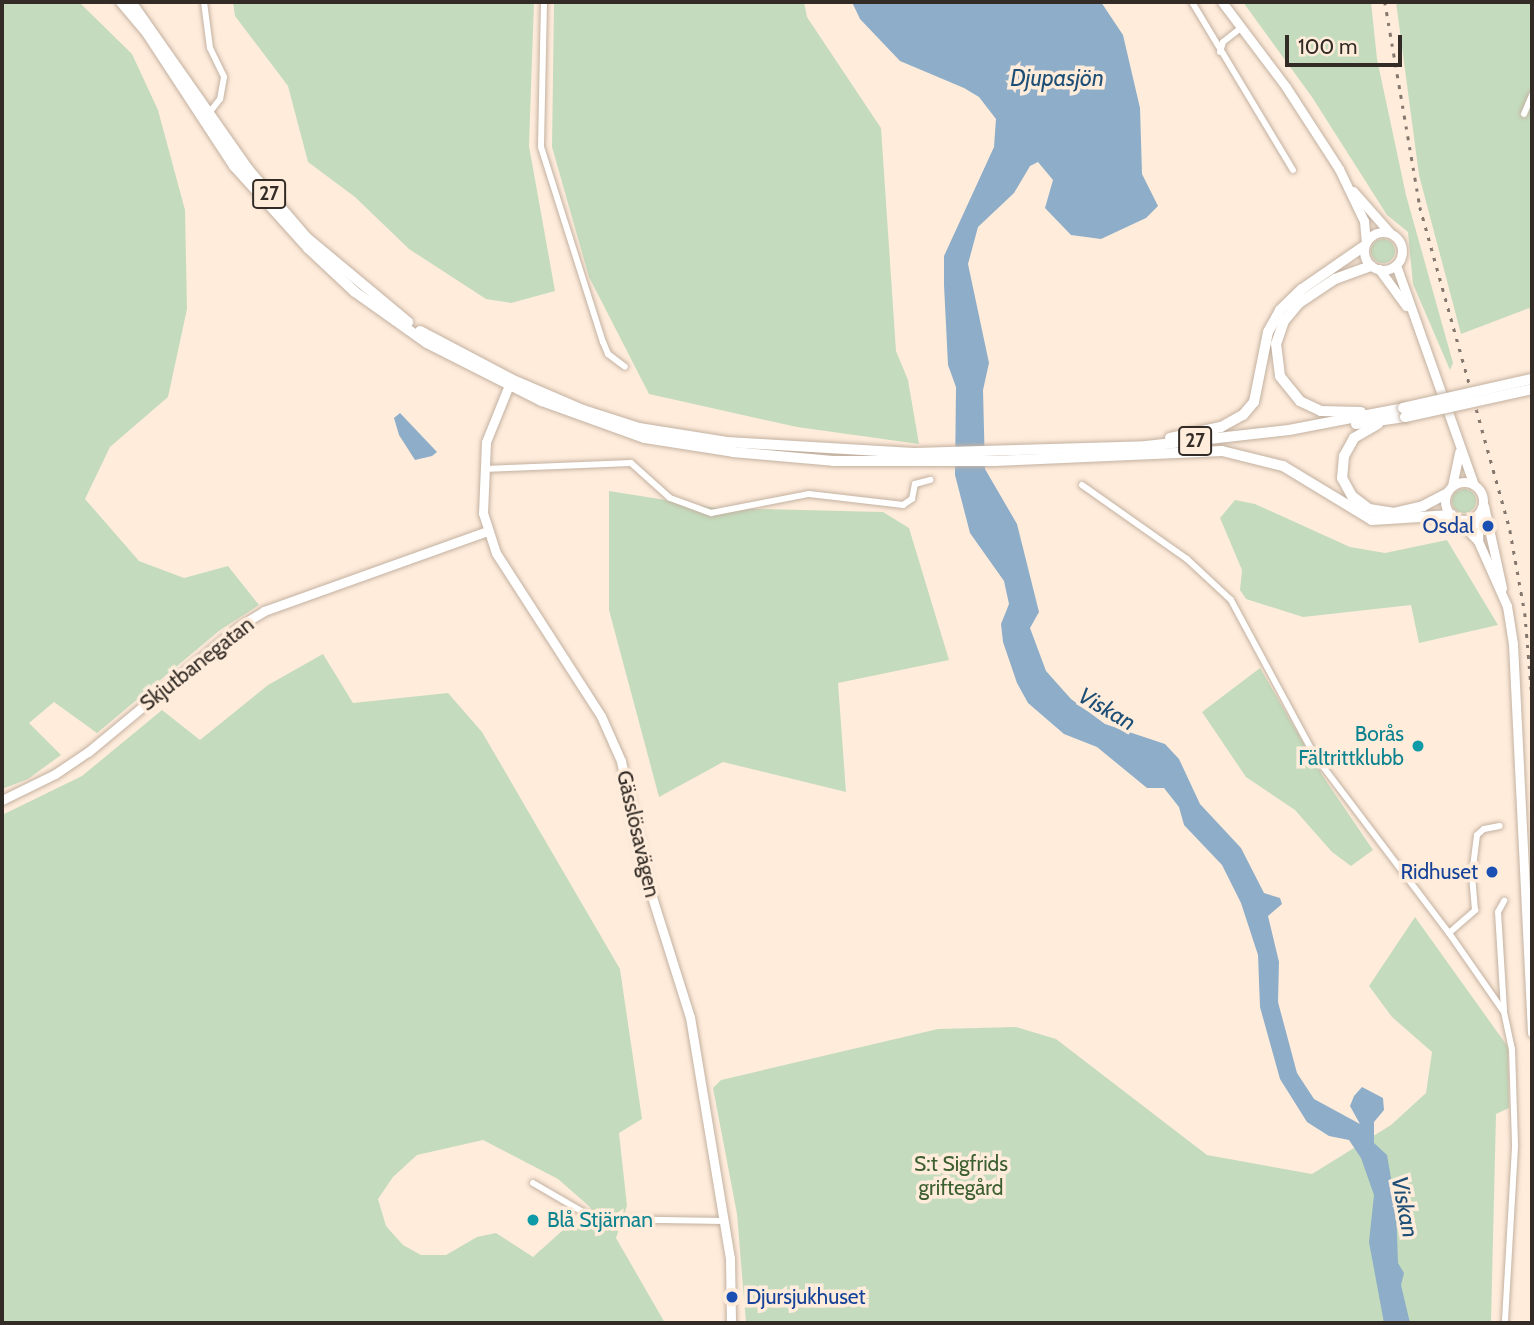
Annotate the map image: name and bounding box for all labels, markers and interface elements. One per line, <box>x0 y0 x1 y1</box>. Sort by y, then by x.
scale bar <box>1289 21 1406 65</box>
text: 100 m <box>1298 34 1357 59</box>
water label: Djupasjön <box>1010 64 1104 92</box>
road number: 27 <box>252 178 286 210</box>
road number: 27 <box>1178 426 1212 456</box>
place label: Osdal <box>1423 513 1474 539</box>
marker: Osdal <box>1480 518 1496 534</box>
street label: Skjutbanegatan <box>135 612 259 716</box>
water label: Viskan <box>1073 682 1141 736</box>
place label: Borås Fältrittklubb <box>1298 721 1404 771</box>
marker: Borås Fältrittklubb <box>1410 738 1426 754</box>
street label: Gässlösavägen <box>611 768 665 900</box>
place label: Ridhuset <box>1400 859 1478 885</box>
marker: Ridhuset <box>1484 864 1500 880</box>
park label: S:t Sigfrids griftegård <box>914 1151 1008 1201</box>
water label: Viskan <box>1386 1174 1424 1240</box>
place label: Blå Stjärnan <box>547 1207 653 1233</box>
marker: Blå Stjärnan <box>525 1212 541 1228</box>
place label: Djursjukhuset <box>746 1284 866 1310</box>
marker: Djursjukhuset <box>724 1289 740 1305</box>

